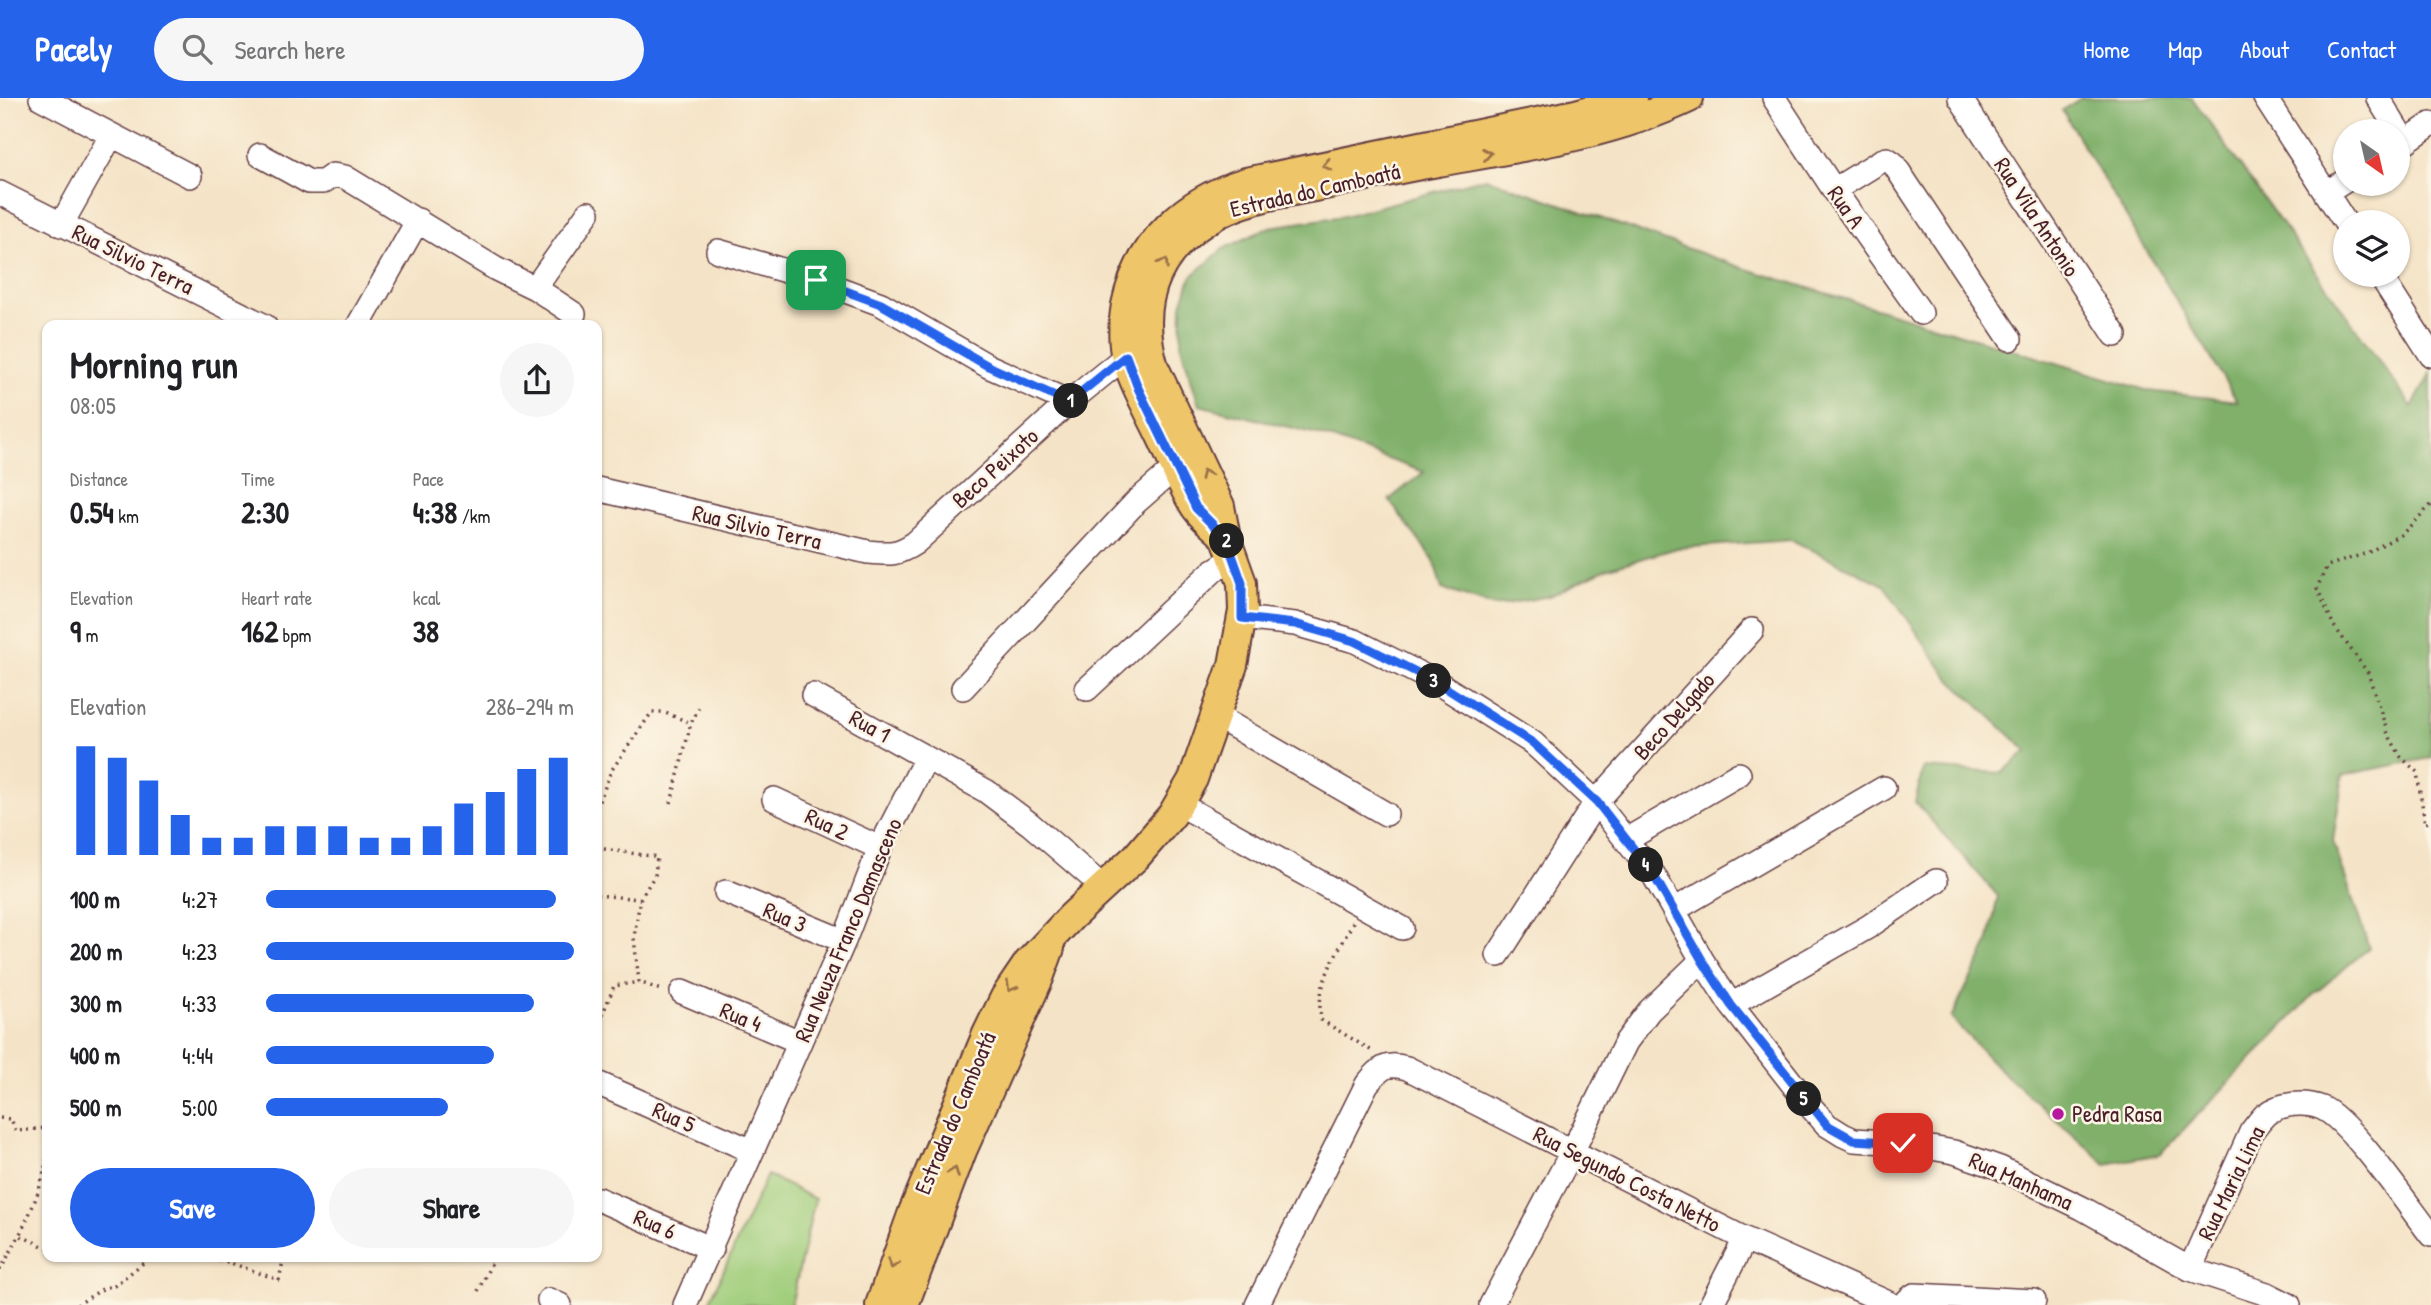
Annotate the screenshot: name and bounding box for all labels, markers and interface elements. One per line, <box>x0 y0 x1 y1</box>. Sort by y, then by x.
search box <box>154 18 644 81</box>
text: Pacely <box>35 27 112 71</box>
icon: search <box>178 30 216 68</box>
text: Search here <box>234 32 346 67</box>
text: Home <box>2083 33 2130 65</box>
text: Map <box>2168 33 2202 65</box>
text: About <box>2240 33 2289 65</box>
text: Contact <box>2327 33 2396 65</box>
north arrow <box>2333 119 2410 196</box>
map controls <box>2333 119 2410 287</box>
one-way arrow <box>1481 147 1493 162</box>
street label: Rua Vila Antonio <box>1987 151 2087 282</box>
street label: Estrada do Camboatá <box>1227 155 1403 224</box>
one-way arrow <box>1321 156 1333 171</box>
street label: Rua A <box>1821 179 1872 234</box>
button: layers <box>2333 210 2410 287</box>
street label: Rua Silvio Terra <box>67 216 199 301</box>
pin <box>786 250 846 310</box>
one-way arrow <box>1156 257 1169 270</box>
icon: arrive <box>797 261 835 299</box>
text: Morning run <box>70 338 238 390</box>
button: share <box>500 343 574 417</box>
pin: 1 <box>1054 384 1088 418</box>
text: 1 <box>1067 387 1074 413</box>
text: 08:05 <box>70 390 116 421</box>
street label: Beco Peixoto <box>945 421 1045 515</box>
text: Distance <box>70 466 128 492</box>
text: Time <box>241 466 275 492</box>
text: Pace <box>413 466 444 492</box>
one-way arrow <box>1199 469 1213 481</box>
text: 0.54 <box>70 492 114 532</box>
text: 2:30 <box>241 492 289 532</box>
text: 4:38 <box>413 492 457 532</box>
street label: Rua Silvio Terra <box>690 497 825 556</box>
text: km <box>114 503 139 529</box>
text: /km <box>457 503 491 529</box>
pin: 2 <box>1210 524 1244 558</box>
text: 2 <box>1222 527 1231 553</box>
text: Elevation <box>70 585 133 611</box>
text: Heart rate <box>241 585 312 611</box>
text: kcal <box>413 585 440 611</box>
text: 9 <box>70 611 81 651</box>
text: 162 <box>241 611 278 651</box>
text: 38 <box>413 611 439 651</box>
text: m <box>81 622 98 648</box>
text: bpm <box>278 622 312 648</box>
pin: 3 <box>1416 664 1452 698</box>
street label: Beco Delgado <box>1626 665 1721 766</box>
text: 3 <box>1429 667 1438 693</box>
text: Elevation <box>70 691 146 722</box>
text: 286–294 m <box>486 691 574 722</box>
street label: Rua 1 <box>844 702 896 749</box>
street label: Rua 2 <box>800 800 854 847</box>
street label: Rua Neuza Franco Damasceno <box>786 813 909 1046</box>
pin: 4 <box>1628 848 1664 882</box>
text: 4 <box>1642 851 1649 877</box>
text: 100 m <box>70 884 120 915</box>
text: 4:27 <box>182 884 218 915</box>
street label: Rua 3 <box>759 894 812 939</box>
text: 200 m <box>70 936 122 967</box>
text: 4:23 <box>182 936 217 967</box>
one-way arrow <box>1006 980 1019 992</box>
text: 300 m <box>70 988 122 1019</box>
text: 4:33 <box>182 988 217 1019</box>
street label: Rua 4 <box>716 994 767 1039</box>
street label: Estrada do Camboatá <box>906 1027 1003 1199</box>
text: 400 m <box>70 1040 120 1071</box>
text: 4:44 <box>182 1040 213 1071</box>
pin: 5 <box>1786 1082 1822 1116</box>
text: 5 <box>1799 1085 1808 1111</box>
text: 500 m <box>70 1092 121 1123</box>
text: 5:00 <box>182 1092 218 1123</box>
street label: Rua 5 <box>648 1093 701 1140</box>
place label: Pedra Rasa <box>2072 1098 2162 1129</box>
marker: Pedra Rasa <box>2050 1106 2066 1122</box>
pin <box>1873 1113 1933 1173</box>
street label: Rua Segundo Costa Netto <box>1528 1118 1726 1239</box>
street label: Rua Maria Lima <box>2190 1121 2272 1245</box>
icon: check <box>1884 1124 1922 1162</box>
street label: Rua Manhama <box>1964 1144 2078 1217</box>
one-way arrow <box>946 1167 960 1179</box>
button: Save <box>70 1168 315 1248</box>
button: Share <box>329 1168 574 1248</box>
street label: Rua 6 <box>629 1201 681 1246</box>
one-way arrow <box>887 1257 901 1269</box>

